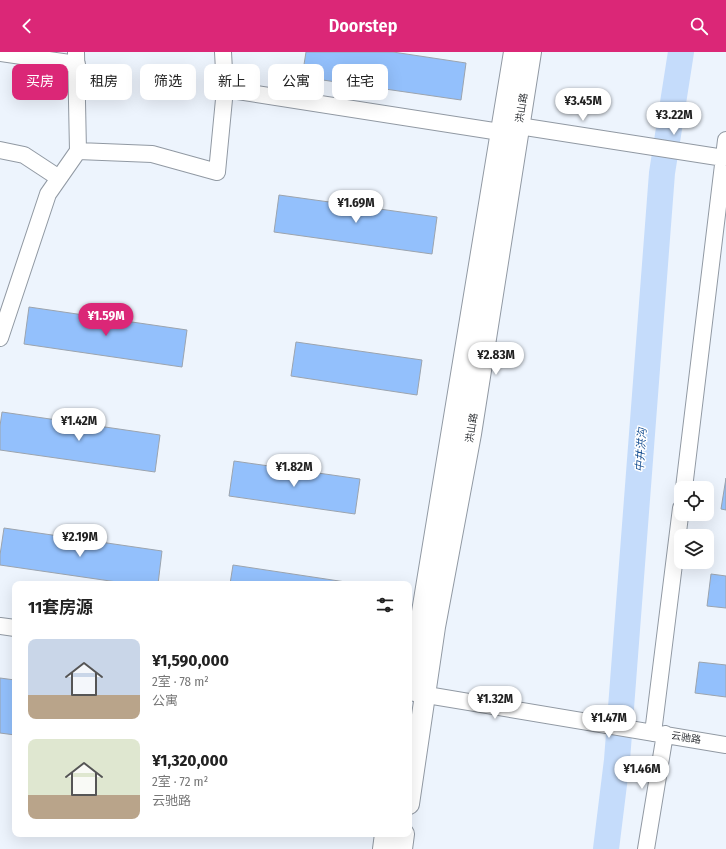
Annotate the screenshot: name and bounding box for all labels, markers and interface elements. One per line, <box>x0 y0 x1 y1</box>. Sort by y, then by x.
icon: back <box>16 15 38 37</box>
text: Doorstep <box>329 15 397 37</box>
icon: search <box>688 15 710 37</box>
chip: 买房 <box>12 64 68 100</box>
chip: 租房 <box>76 64 132 100</box>
chip: 筛选 <box>140 64 196 100</box>
chip: 新上 <box>204 64 260 100</box>
chip: 公寓 <box>268 64 324 100</box>
chip: 住宅 <box>332 64 388 100</box>
pin: ¥3.45M <box>550 88 616 122</box>
street label: 洪山路 <box>514 92 530 124</box>
text: ¥3.45M <box>564 93 602 108</box>
pin: ¥3.22M <box>641 102 707 136</box>
text: ¥3.22M <box>655 107 693 122</box>
pin: ¥1.69M <box>323 190 389 224</box>
text: ¥1.69M <box>337 195 375 210</box>
pin: ¥1.59M <box>73 303 139 337</box>
text: ¥1.59M <box>87 308 125 323</box>
pin: ¥2.83M <box>463 342 529 376</box>
text: ¥2.83M <box>477 347 515 362</box>
pin: ¥1.42M <box>46 408 112 442</box>
street label: 洪山路 <box>464 412 480 444</box>
text: ¥1.42M <box>61 413 97 428</box>
water label: 中井洪沟 <box>633 427 649 472</box>
pin: ¥1.82M <box>261 454 327 488</box>
text: ¥1.82M <box>276 459 313 474</box>
map controls <box>674 481 714 569</box>
button: locate <box>674 481 714 521</box>
pin: ¥2.19M <box>47 524 113 558</box>
text: ¥2.19M <box>62 529 98 544</box>
button: layers <box>674 529 714 569</box>
icon: filters <box>374 594 396 616</box>
text: 11套房源 <box>28 597 93 618</box>
text: ¥1,590,000 <box>152 650 229 671</box>
icon: home <box>60 655 108 703</box>
text: 2室 · 78 m² <box>152 674 209 689</box>
pin: ¥1.32M <box>462 686 528 720</box>
text: ¥1.32M <box>477 691 513 706</box>
text: 公寓 <box>152 693 178 708</box>
pin: ¥1.47M <box>576 705 642 739</box>
text: ¥1.47M <box>591 710 627 725</box>
street label: 云驰路 <box>670 730 702 746</box>
text: ¥1,320,000 <box>152 750 228 771</box>
icon: home <box>60 755 108 803</box>
pin: ¥1.46M <box>609 756 675 790</box>
text: ¥1.46M <box>623 761 661 776</box>
text: 2室 · 72 m² <box>152 774 208 789</box>
text: 云驰路 <box>152 793 191 808</box>

